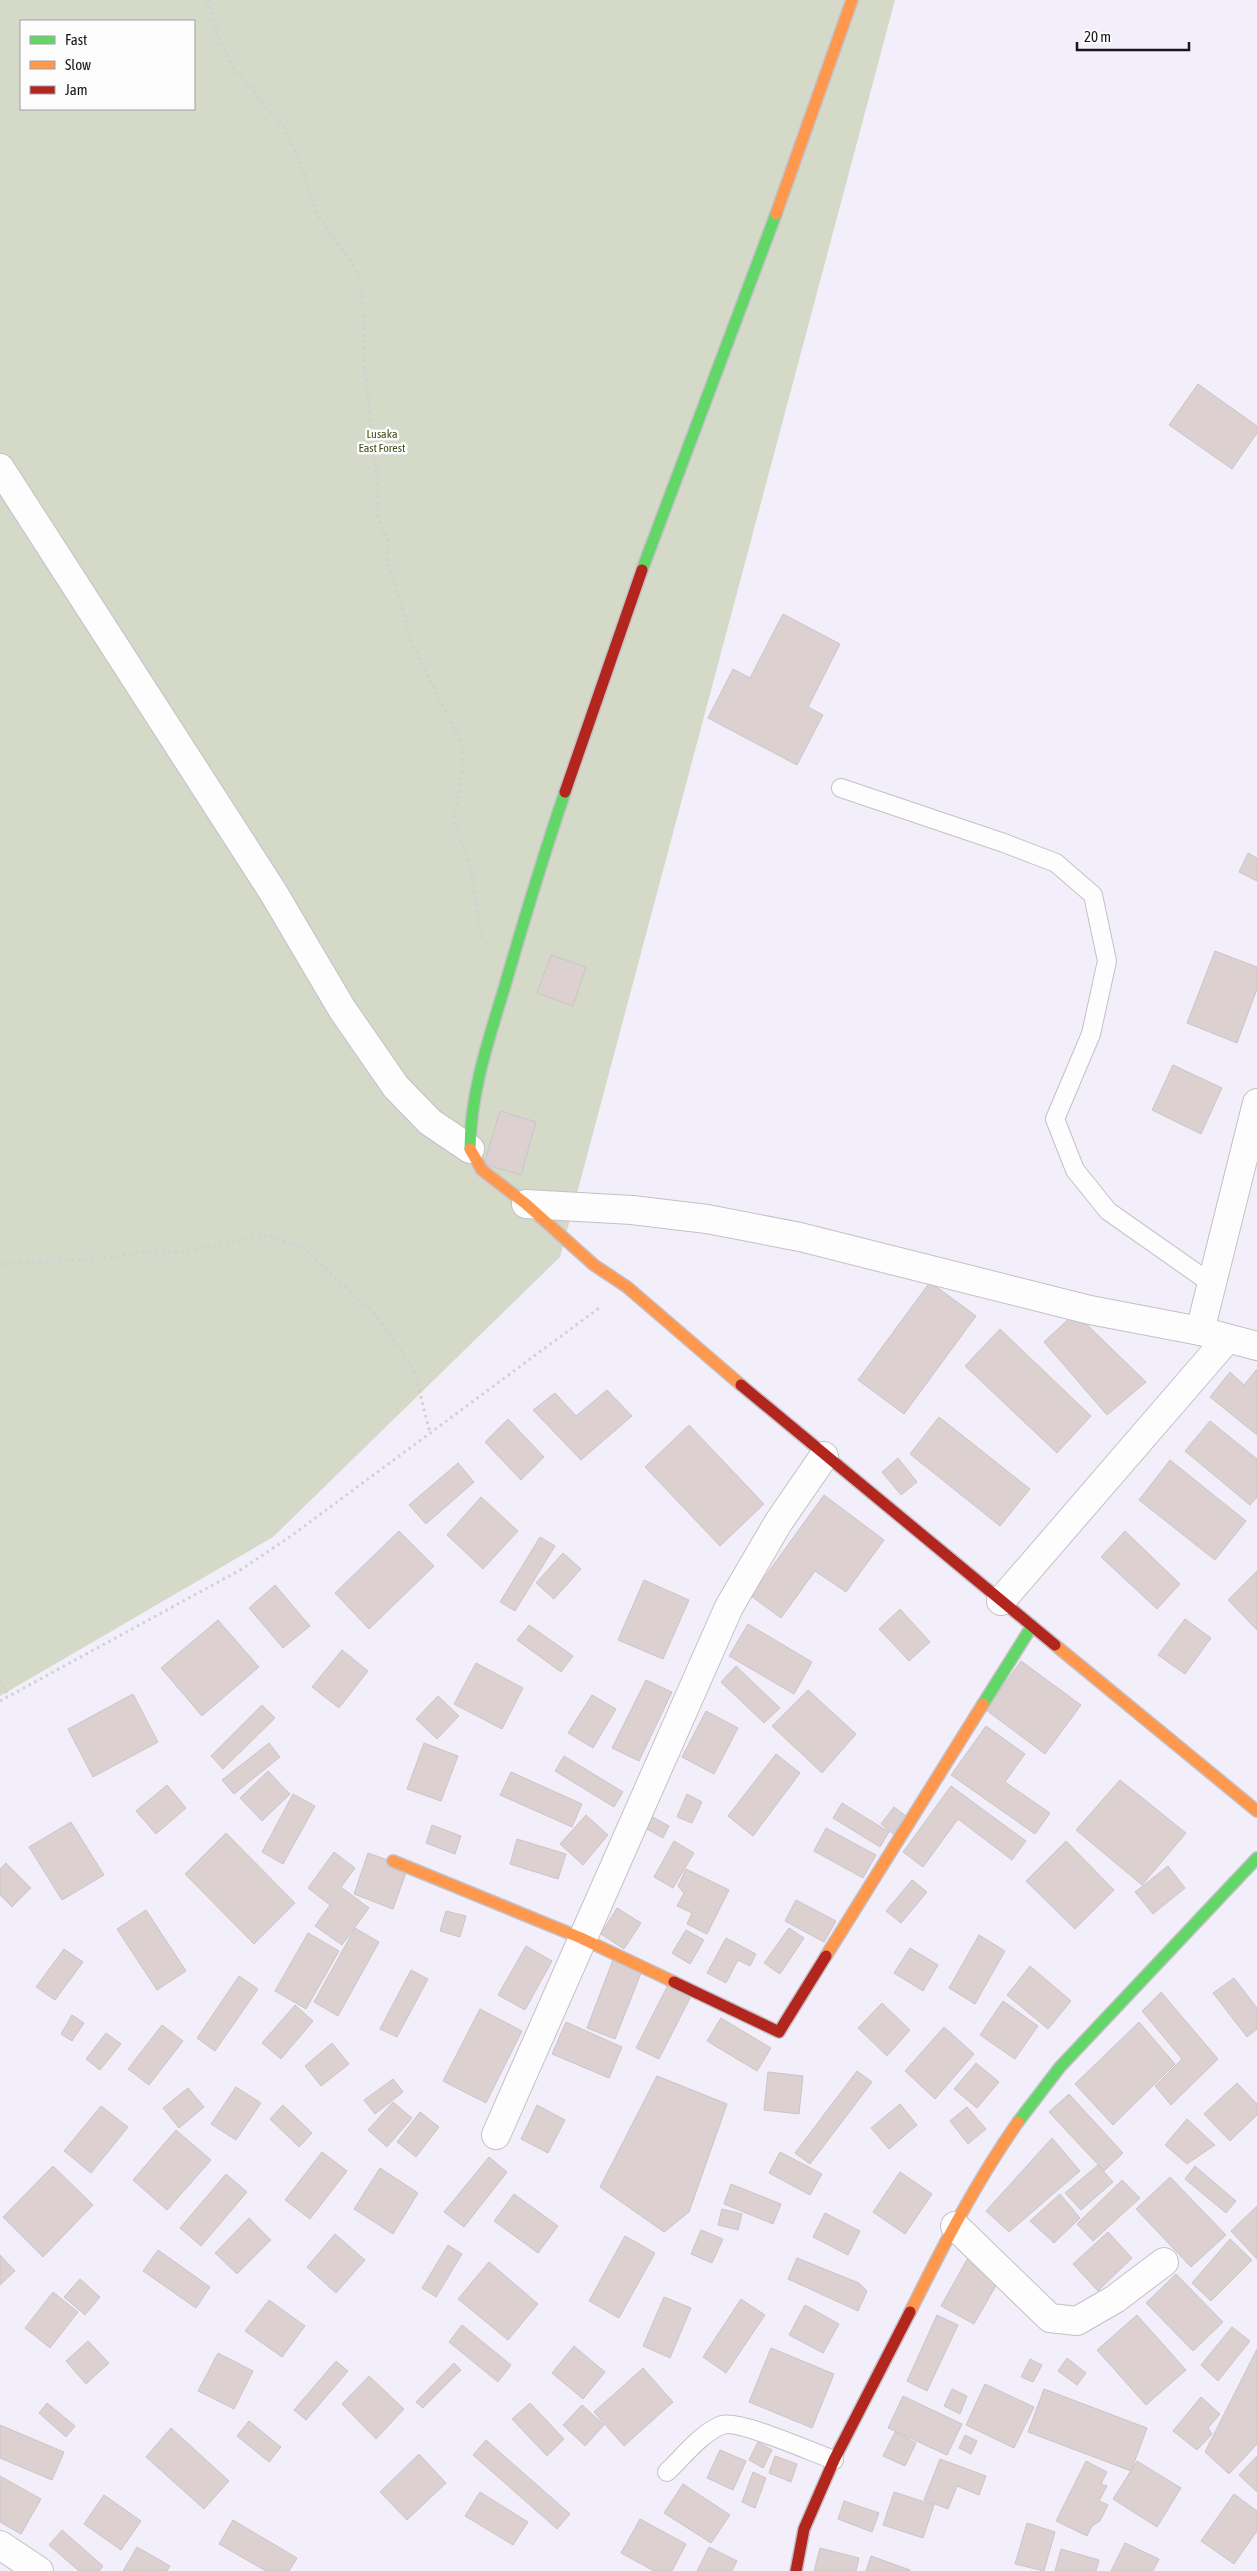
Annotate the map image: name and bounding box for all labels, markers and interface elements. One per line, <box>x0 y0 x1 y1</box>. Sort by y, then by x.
legend <box>20 20 195 110</box>
scale bar <box>1077 20 1190 52</box>
text: 20 m <box>1084 28 1111 45</box>
text: Fast <box>65 31 87 48</box>
text: Slow <box>65 56 91 73</box>
text: Jam <box>65 81 88 98</box>
park label: Lusaka East Forest <box>359 427 406 455</box>

